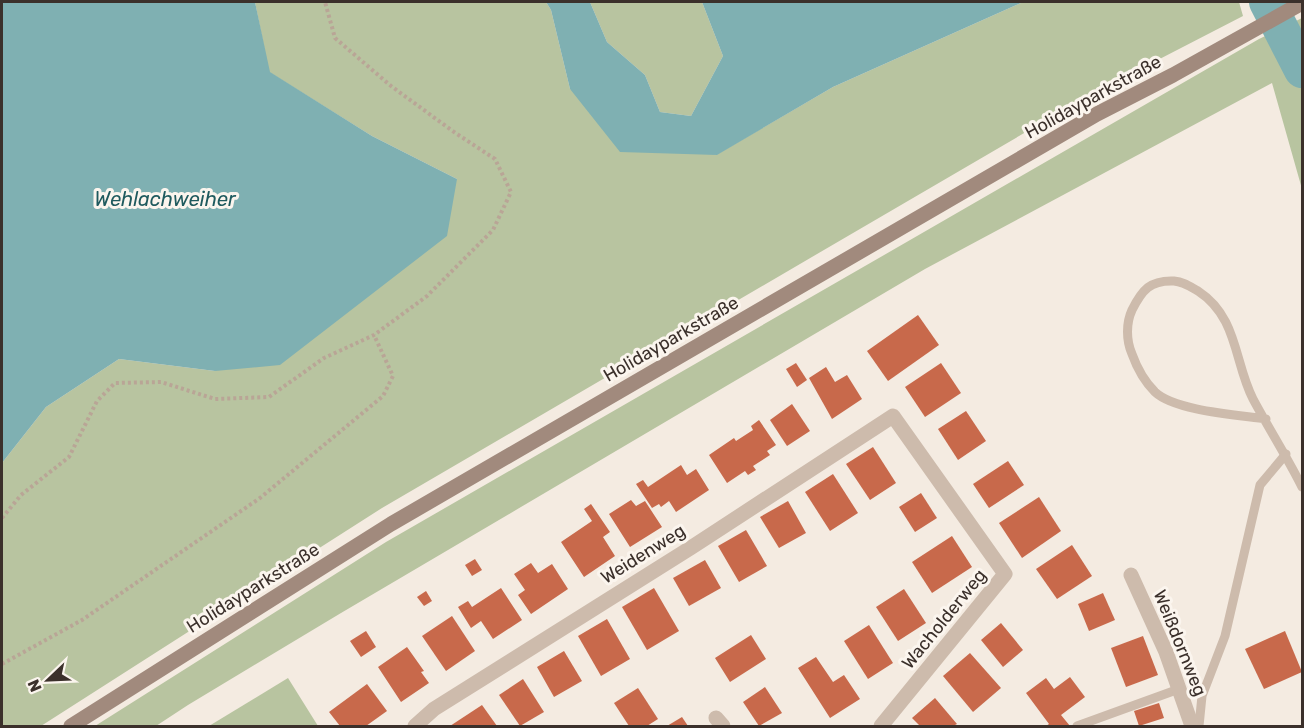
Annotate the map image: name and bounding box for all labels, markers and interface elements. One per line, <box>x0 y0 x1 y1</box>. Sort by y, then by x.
street label: Holidayparkstraße <box>1021 50 1165 144</box>
water label: Wehlachweiher <box>94 187 237 211</box>
street label: Holidayparkstraße <box>599 291 743 387</box>
street label: Weidenweg <box>597 519 689 589</box>
street label: Holidayparkstraße <box>183 538 323 638</box>
street label: Wacholderweg <box>897 565 991 673</box>
street label: Weißdornweg <box>1149 587 1211 699</box>
north arrow <box>18 650 78 710</box>
text: N <box>24 677 46 695</box>

